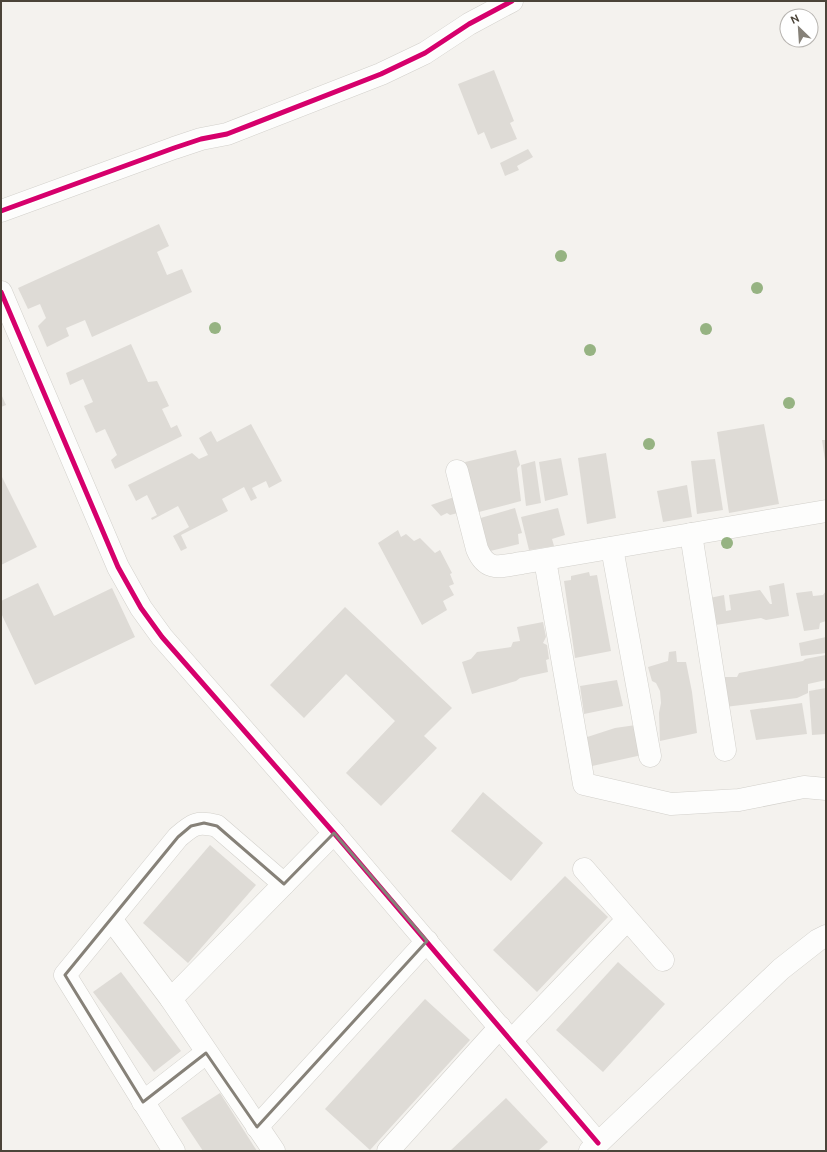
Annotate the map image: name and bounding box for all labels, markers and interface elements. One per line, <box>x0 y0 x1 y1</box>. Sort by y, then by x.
north arrow <box>779 8 819 48</box>
text: N <box>789 12 801 26</box>

